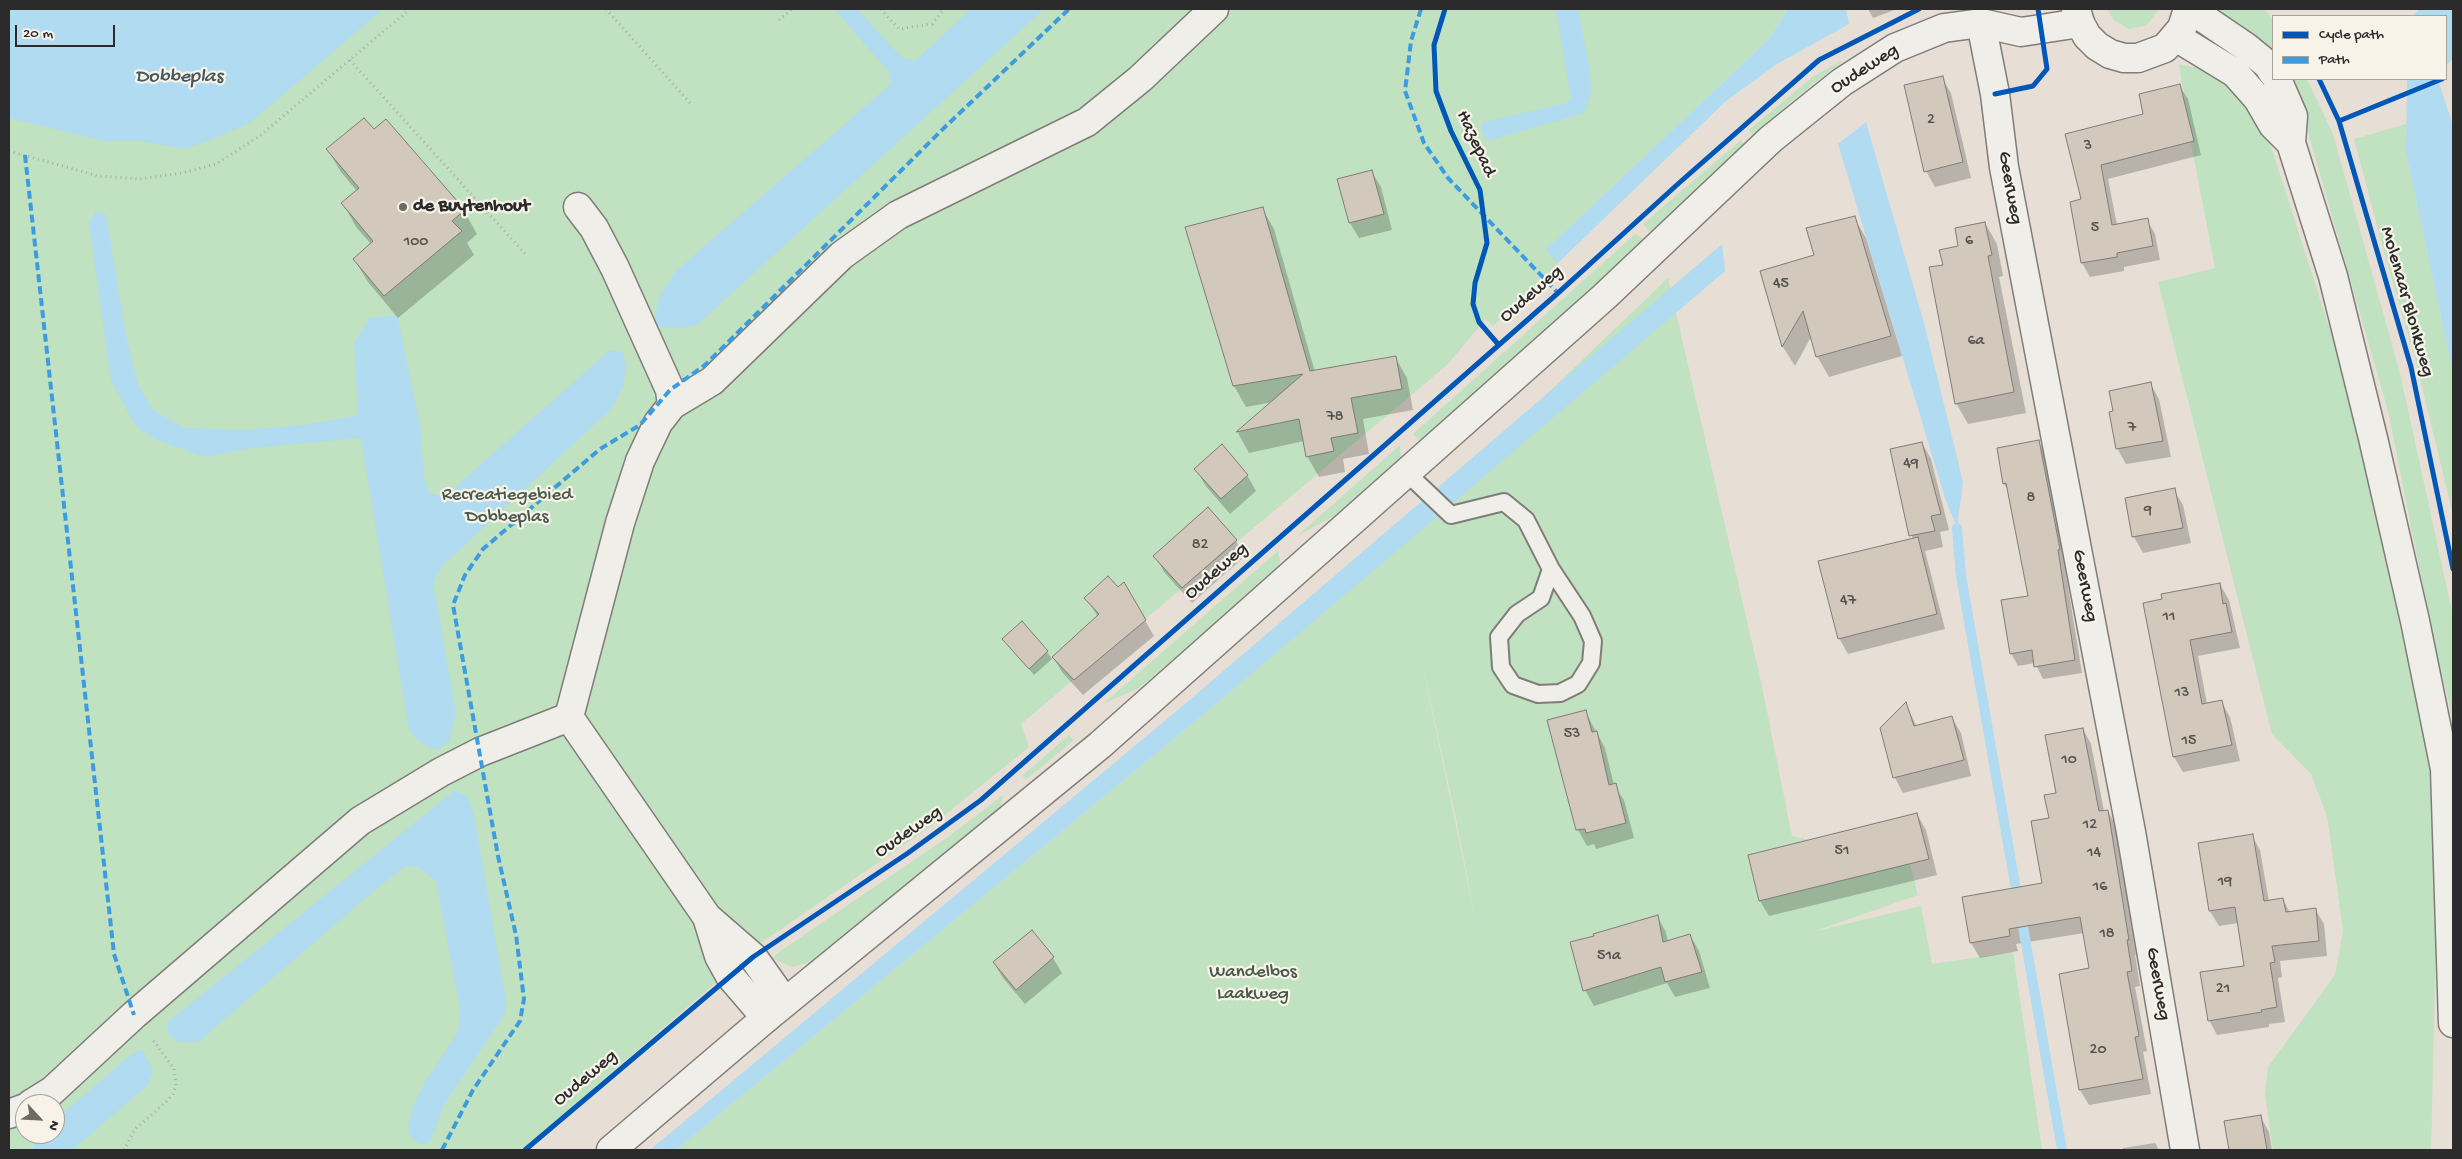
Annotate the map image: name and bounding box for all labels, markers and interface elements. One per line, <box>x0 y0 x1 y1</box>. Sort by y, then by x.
scale bar <box>18 15 118 47</box>
legend <box>2272 15 2447 80</box>
text: 20 m <box>23 25 53 43</box>
text: Cycle path <box>2319 26 2384 44</box>
street label: Oudeweg <box>1827 40 1903 100</box>
text: Path <box>2319 51 2350 69</box>
water label: Dobbeplas <box>135 66 223 90</box>
street label: Hazepad <box>1450 107 1500 181</box>
house number: 2 <box>1927 111 1935 131</box>
house number: 3 <box>2084 137 2092 157</box>
street label: Geerweg <box>1991 150 2027 226</box>
place label: de Buytenhout <box>413 196 530 218</box>
marker: de Buytenhout <box>397 201 409 213</box>
house number: 5 <box>2091 219 2099 239</box>
street label: Molenaar Blonkweg <box>2374 224 2438 380</box>
house number: 6 <box>1965 232 1973 252</box>
house number: 100 <box>404 233 428 253</box>
street label: Oudeweg <box>1496 261 1568 329</box>
house number: 45 <box>1773 275 1789 295</box>
house number: 6a <box>1968 332 1984 352</box>
house number: 78 <box>1326 408 1344 428</box>
house number: 7 <box>2128 419 2136 439</box>
house number: 49 <box>1903 455 1919 475</box>
park label: Recreatiegebied Dobbeplas <box>442 485 572 529</box>
house number: 8 <box>2027 489 2035 509</box>
house number: 9 <box>2144 502 2152 522</box>
house number: 82 <box>1192 536 1208 556</box>
street label: Oudeweg <box>1181 538 1253 606</box>
street label: Geerweg <box>2066 548 2102 624</box>
house number: 47 <box>1840 592 1856 612</box>
house number: 11 <box>2163 608 2175 628</box>
house number: 13 <box>2175 684 2189 704</box>
house number: 53 <box>1564 725 1580 745</box>
house number: 15 <box>2182 732 2196 752</box>
house number: 10 <box>2061 751 2077 771</box>
street label: Oudeweg <box>871 802 947 864</box>
house number: 12 <box>2083 816 2097 836</box>
house number: 51 <box>1835 842 1849 862</box>
house number: 14 <box>2087 844 2101 864</box>
house number: 19 <box>2218 873 2232 893</box>
house number: 16 <box>2093 878 2107 898</box>
house number: 18 <box>2099 925 2115 945</box>
street label: Geerweg <box>2139 946 2175 1022</box>
house number: 51a <box>1597 947 1621 967</box>
park label: Wandelbos Laakweg <box>1209 962 1297 1006</box>
house number: 21 <box>2216 980 2230 1000</box>
house number: 20 <box>2090 1041 2106 1061</box>
street label: Oudeweg <box>549 1046 623 1112</box>
north arrow <box>15 1094 65 1144</box>
text: N <box>44 1117 63 1133</box>

